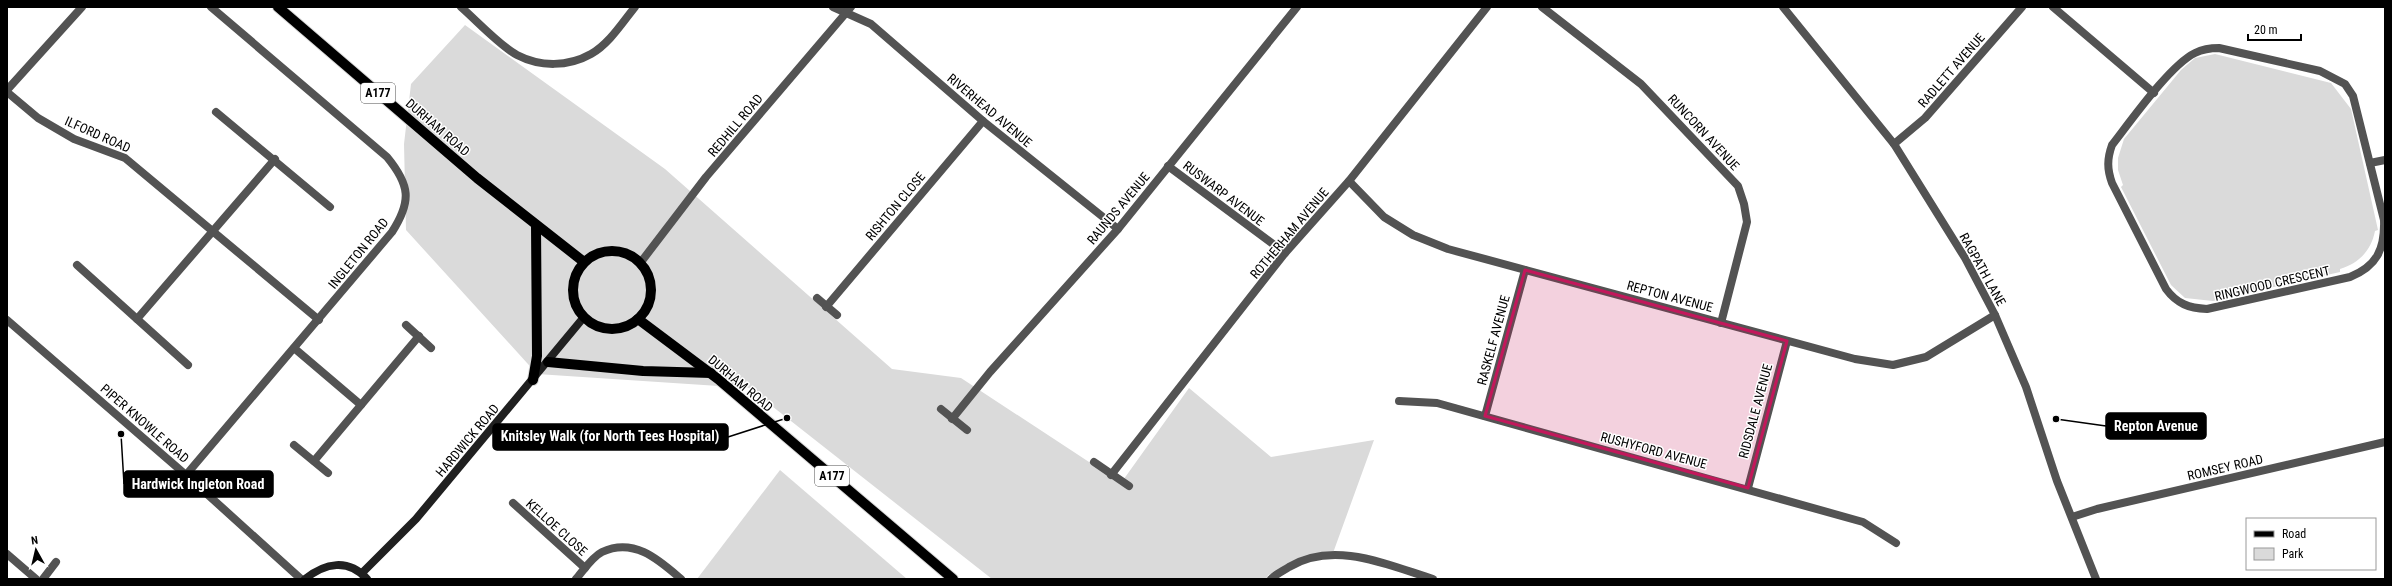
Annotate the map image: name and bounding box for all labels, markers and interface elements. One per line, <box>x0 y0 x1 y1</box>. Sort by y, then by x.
scale bar <box>2248 16 2301 42</box>
text: 20 m <box>2254 23 2278 37</box>
street label: RADLETT AVENUE <box>1915 30 1988 111</box>
street label: RIVERHEAD AVENUE <box>944 71 1035 150</box>
road number: A177 <box>361 83 395 103</box>
street label: REDHILL ROAD <box>705 91 766 160</box>
street label: RUNCORN AVENUE <box>1665 91 1743 173</box>
street label: DURHAM ROAD <box>403 96 473 159</box>
street label: ILFORD ROAD <box>63 113 133 156</box>
street label: RUSWARP AVENUE <box>1180 158 1267 229</box>
street label: RISHTON CLOSE <box>863 169 928 243</box>
street label: RAUNDS AVENUE <box>1084 169 1153 247</box>
street label: ROTHERHAM AVENUE <box>1247 185 1332 282</box>
street label: INGLETON ROAD <box>325 215 391 292</box>
street label: RAGPATH LANE <box>1956 230 2009 308</box>
street label: RINGWOOD CRESCENT <box>2213 263 2331 304</box>
street label: REPTON AVENUE <box>1625 278 1715 315</box>
street label: RASKELF AVENUE <box>1474 293 1513 387</box>
street label: DURHAM ROAD <box>705 352 776 415</box>
street label: RIDSDALE AVENUE <box>1736 362 1775 460</box>
street label: PIPER KNOWLE ROAD <box>97 381 192 466</box>
street label: HARDWICK ROAD <box>433 401 502 480</box>
callout: Repton Avenue <box>2106 413 2206 439</box>
text: Repton Avenue <box>2114 418 2198 434</box>
callout: Knitsley Walk (for North Tees Hospital) <box>493 424 728 450</box>
text: Knitsley Walk (for North Tees Hospital) <box>501 428 719 445</box>
street label: RUSHYFORD AVENUE <box>1599 429 1709 472</box>
street label: ROMSEY ROAD <box>2186 452 2264 483</box>
road number: A177 <box>815 466 849 486</box>
callout: Hardwick Ingleton Road <box>124 471 273 497</box>
text: Hardwick Ingleton Road <box>132 476 264 492</box>
street label: KELLOE CLOSE <box>523 496 590 559</box>
legend <box>2246 518 2376 570</box>
text: Road <box>2282 527 2306 541</box>
north arrow <box>16 530 56 570</box>
text: N <box>30 534 39 547</box>
text: Park <box>2282 547 2304 561</box>

